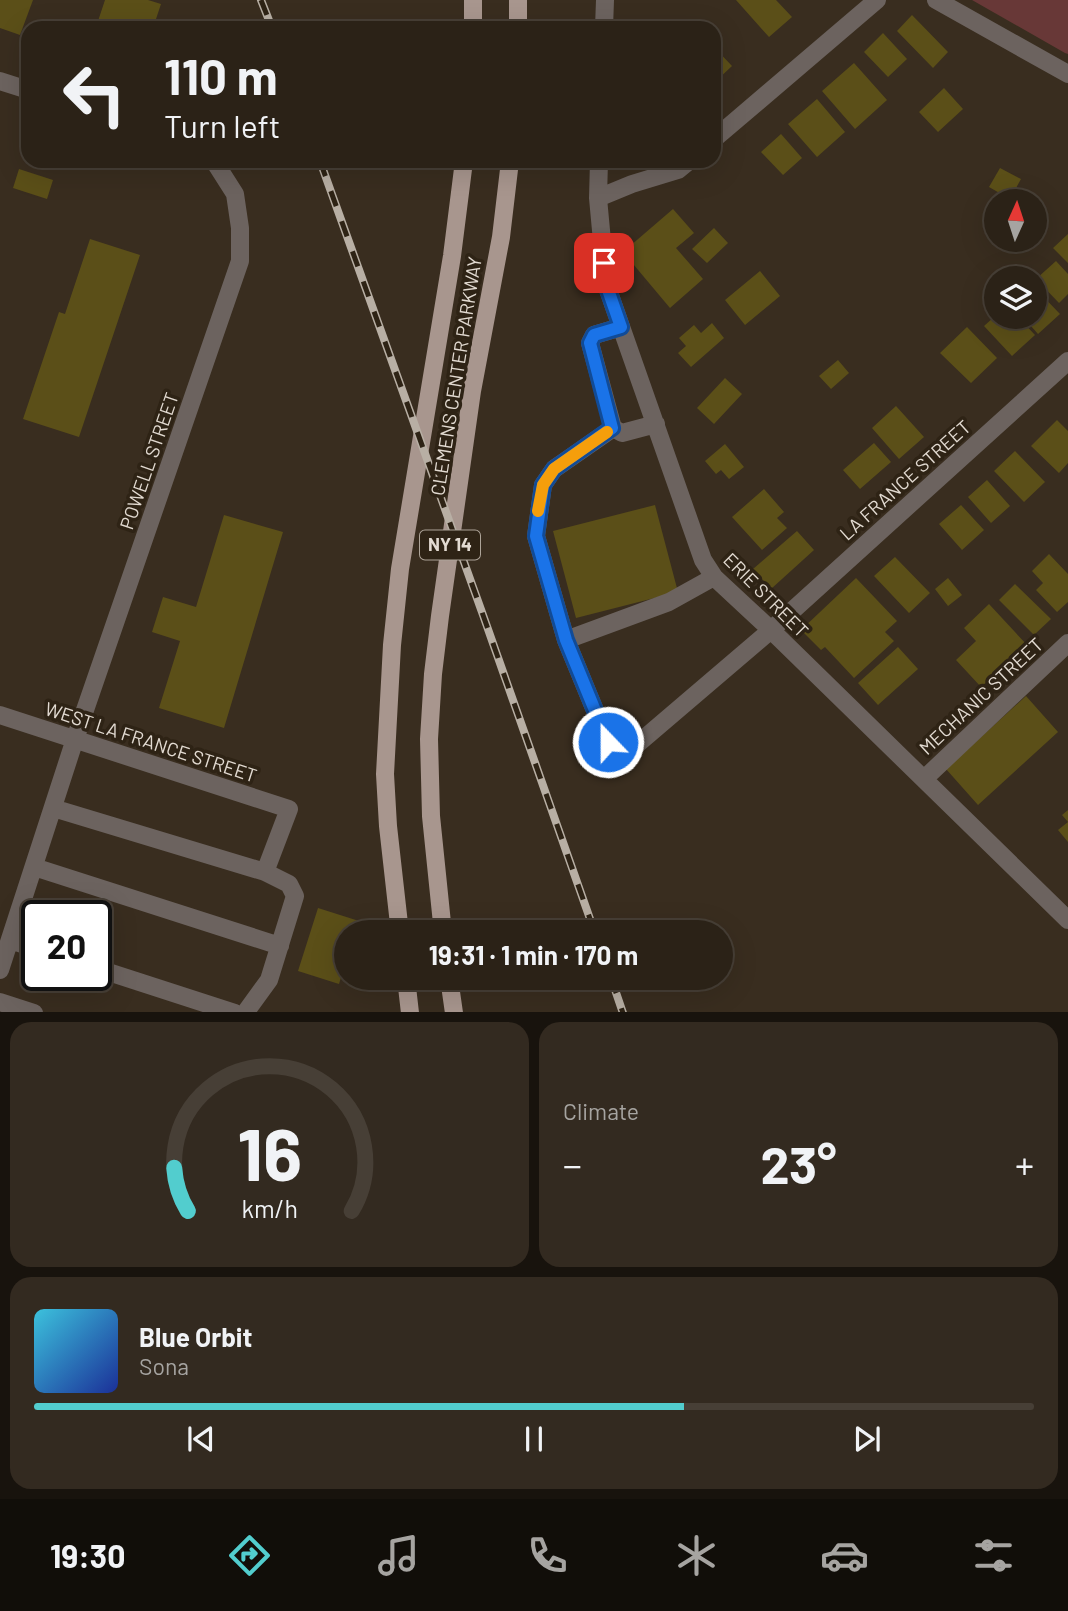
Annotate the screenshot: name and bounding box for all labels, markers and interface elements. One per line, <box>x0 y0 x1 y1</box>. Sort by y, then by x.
text: 110 m <box>164 46 278 105</box>
icon: left <box>49 49 140 140</box>
text: Turn left <box>164 106 281 144</box>
north arrow <box>984 189 1046 252</box>
map controls <box>984 189 1047 329</box>
pin <box>574 233 634 293</box>
icon: arrive <box>585 244 623 282</box>
street label: CLEMENS CENTER PARKWAY <box>425 255 486 497</box>
button: layers <box>984 266 1047 329</box>
street label: POWELL STREET <box>114 389 183 532</box>
street label: LA FRANCE STREET <box>834 415 975 544</box>
road number: NY 14 <box>420 530 480 560</box>
street label: ERIE STREET <box>719 548 813 642</box>
street label: MECHANIC STREET <box>914 632 1047 759</box>
street label: WEST LA FRANCE STREET <box>42 696 260 787</box>
position arrow <box>571 705 645 779</box>
speed limit sign: 20 <box>21 900 112 991</box>
text: 19:31 · 1 min · 170 m <box>429 939 638 970</box>
text: Climate <box>563 1097 639 1125</box>
text: 16 <box>237 1108 302 1196</box>
text: 23° <box>760 1132 837 1194</box>
text: − <box>563 1141 582 1187</box>
text: + <box>1015 1141 1034 1187</box>
text: km/h <box>241 1192 298 1222</box>
text: Blue Orbit <box>139 1321 252 1352</box>
text: Sona <box>139 1352 189 1380</box>
icon: previous <box>182 1420 220 1458</box>
icon: pause <box>515 1420 553 1458</box>
icon: next <box>848 1420 886 1458</box>
icon: directions <box>225 1531 274 1580</box>
icon: music <box>374 1531 423 1580</box>
icon: phone <box>523 1531 572 1580</box>
icon: climate <box>672 1531 721 1580</box>
icon: car <box>820 1531 869 1580</box>
icon: filters <box>969 1531 1018 1580</box>
text: 19:30 <box>50 1536 125 1574</box>

